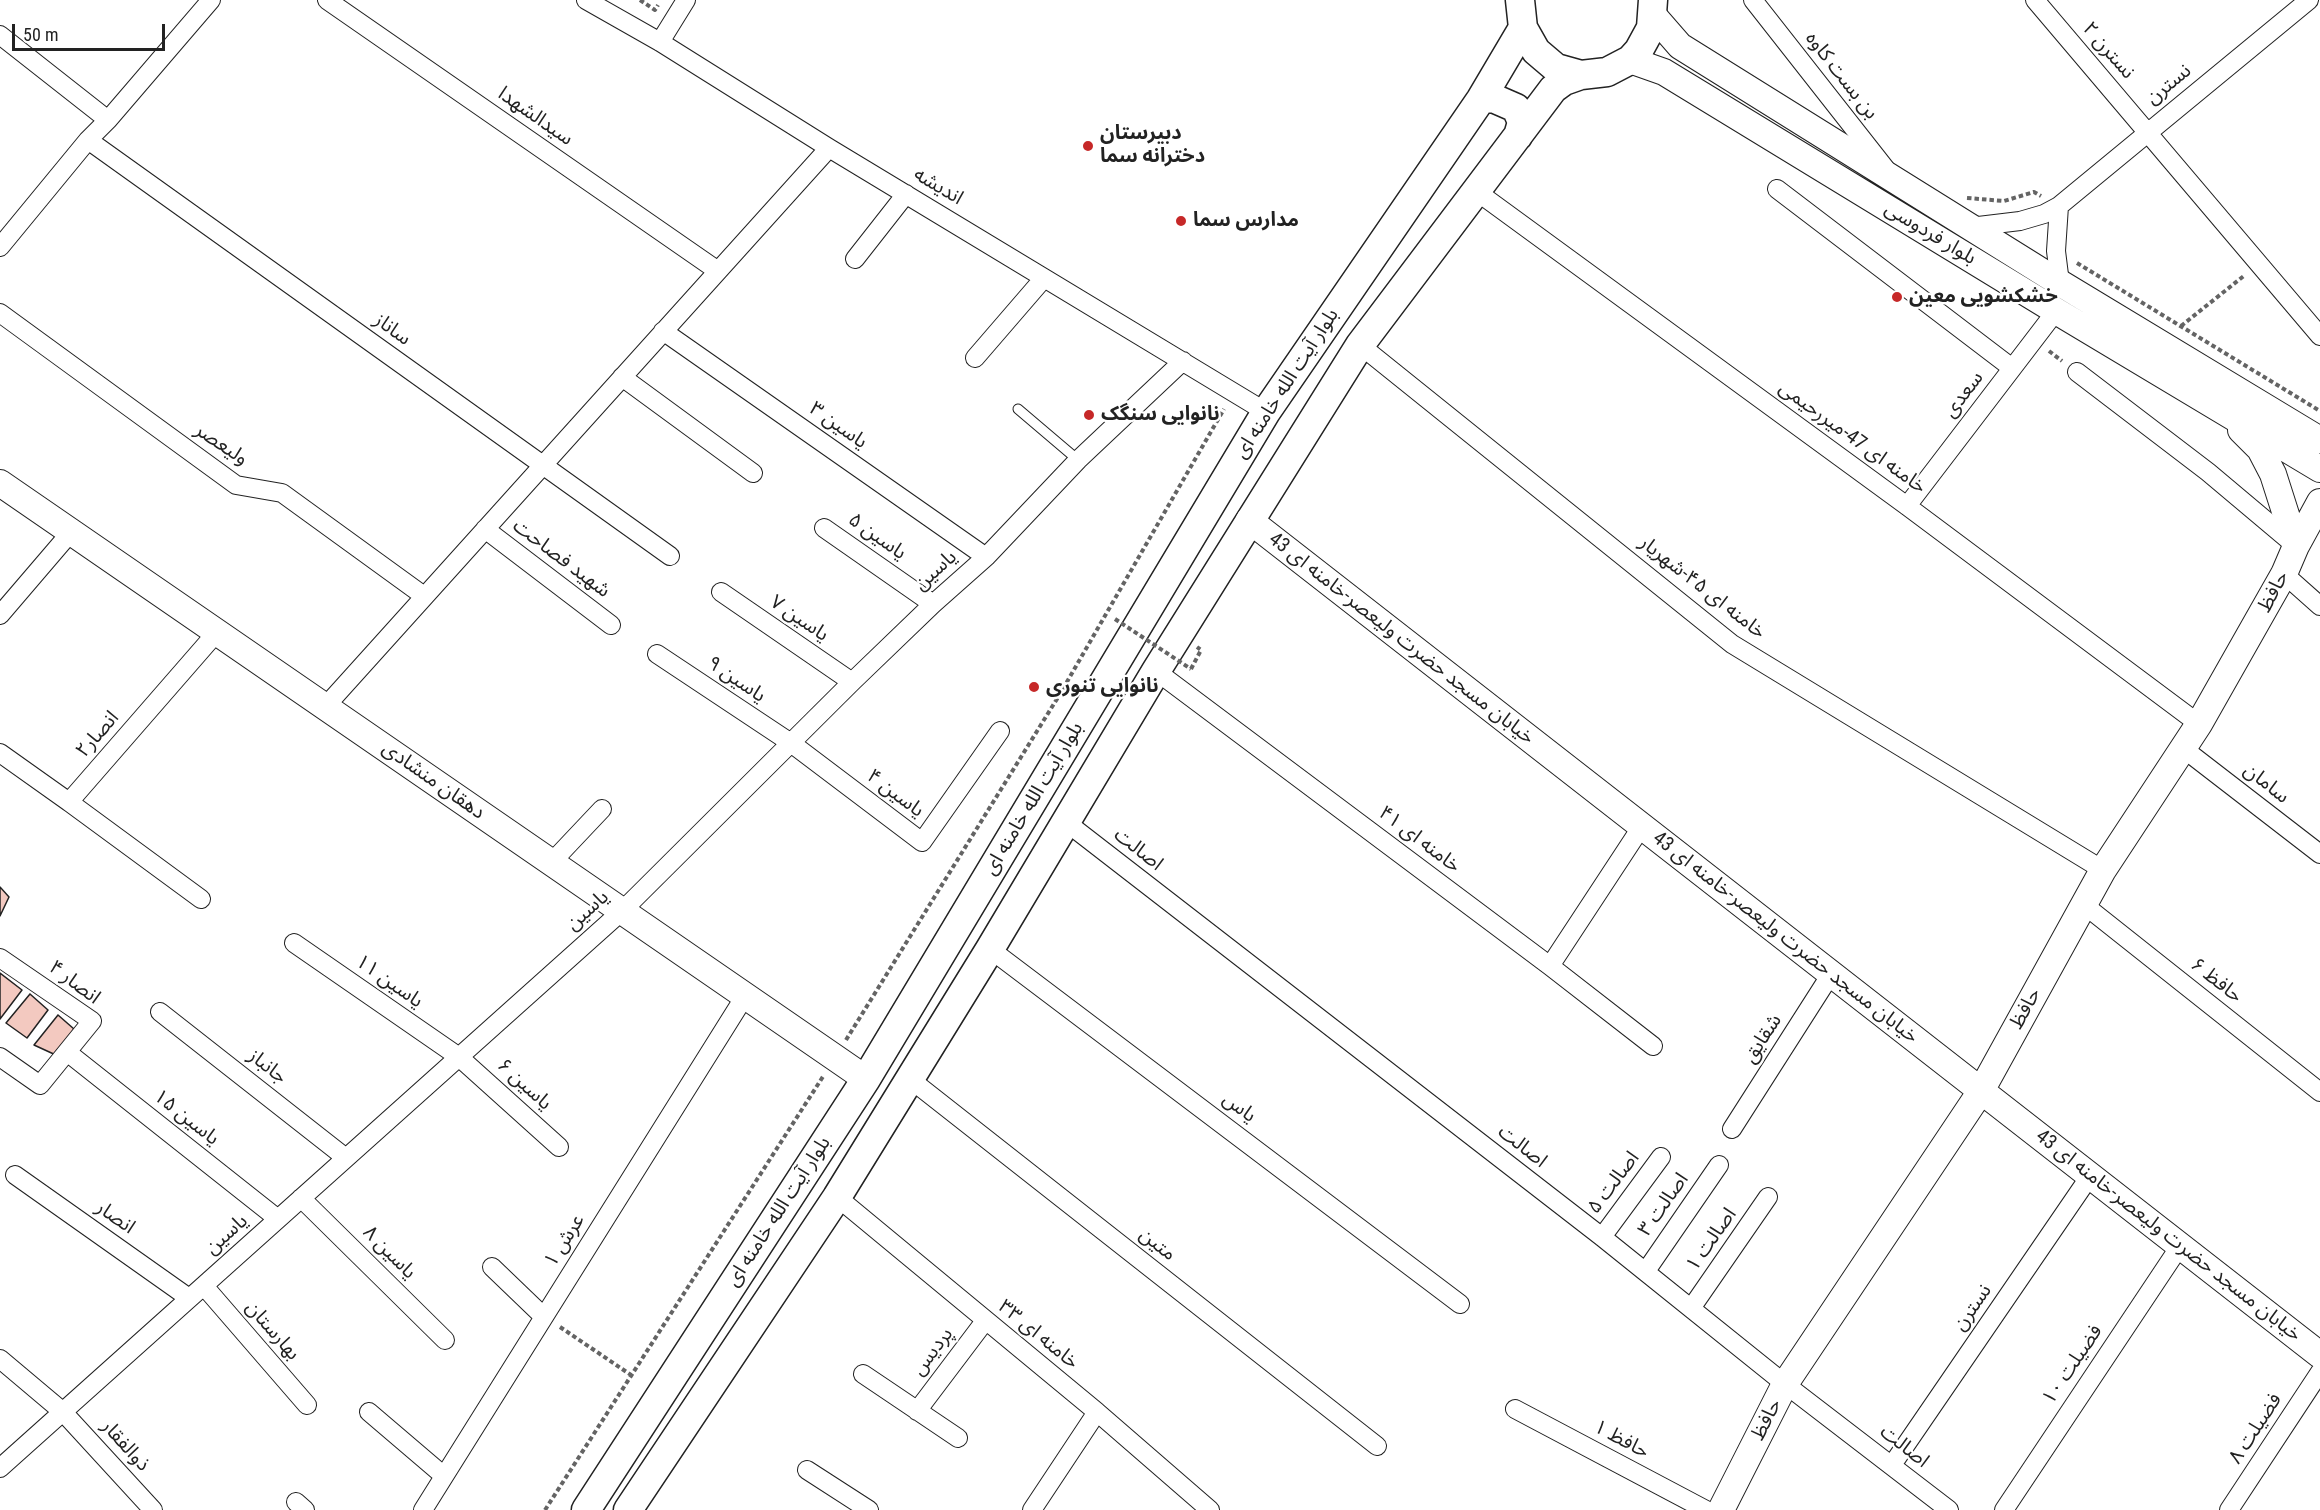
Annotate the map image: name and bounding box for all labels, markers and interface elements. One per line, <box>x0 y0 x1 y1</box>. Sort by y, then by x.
scale bar <box>15 12 168 50</box>
street label: نسترن ۲ <box>2077 18 2139 84</box>
text: 50 m <box>23 24 58 45</box>
street label: بن بست کاوه <box>1799 27 1883 125</box>
street label: نسترن <box>2141 59 2197 111</box>
street label: سیدالشهدا <box>493 82 577 152</box>
place label: دبیرستان دخترانه سما <box>1100 122 1205 169</box>
marker: دبیرستان دخترانه سما <box>1081 139 1095 153</box>
street label: اندیشه <box>909 163 967 211</box>
street label: بلوار فردوسی <box>1880 197 1980 271</box>
place label: مدارس سما <box>1193 209 1299 233</box>
marker: مدارس سما <box>1174 214 1188 228</box>
place label: خشکشویی معین <box>1909 285 2058 309</box>
marker: خشکشویی معین <box>1890 290 1904 304</box>
street label: بلوار آیت الله خامنه ای <box>1230 304 1344 464</box>
street label: ساناز <box>369 309 415 351</box>
street label: سعدی <box>1939 367 1989 423</box>
street label: خامنه ای 47-میررحیمی <box>1774 376 1930 500</box>
street label: یاسین ۳ <box>804 397 872 455</box>
place label: نانوایی سنگک <box>1101 403 1220 427</box>
marker: نانوایی سنگک <box>1082 408 1096 422</box>
street label: ولیعصر <box>190 419 252 471</box>
street label: یاسین ۵ <box>843 508 911 566</box>
street label: شهید فصاحت <box>508 515 614 603</box>
street label: خیابان مسجد حضرت ولیعصر-خامنه ای 43 <box>1263 528 1539 750</box>
street label: خامنه ای ۴۵-شهریار <box>1634 531 1770 645</box>
street label: یاسین <box>910 546 962 596</box>
street label: حافظ <box>2253 567 2295 617</box>
street label: یاسین ۷ <box>765 591 833 647</box>
street label: یاسین ۹ <box>702 652 770 708</box>
place label: نانوایی تنوری <box>1046 675 1159 699</box>
marker: نانوایی تنوری <box>1027 680 1041 694</box>
street label: انصار۲ <box>71 707 125 763</box>
street label: بلوار آیت الله خامنه ای <box>979 718 1089 880</box>
street label: دهقان منشادی <box>377 737 489 825</box>
street label: سامان <box>2238 759 2294 809</box>
street label: یاسین ۴ <box>862 765 928 823</box>
street label: خامنه ای ۴۱ <box>1373 801 1465 879</box>
street label: اصالت <box>1109 823 1167 877</box>
street label: خیابان مسجد حضرت ولیعصر-خامنه ای 43 <box>1647 827 1923 1049</box>
street label: یاسین <box>562 886 614 936</box>
street label: یاسین ۱۱ <box>351 950 427 1014</box>
street label: حافظ ۶ <box>2185 953 2247 1009</box>
street label: انصار ۴ <box>43 956 105 1010</box>
street label: حافظ <box>2005 984 2047 1034</box>
street label: شقایق <box>1738 1010 1788 1068</box>
street label: جانباز <box>243 1044 291 1090</box>
street label: یاسین ۶ <box>492 1054 556 1116</box>
street label: یاسین ۱۵ <box>148 1085 224 1151</box>
street label: یاس <box>1217 1088 1261 1128</box>
street label: اصالت <box>1493 1120 1551 1174</box>
street label: خیابان مسجد حضرت ولیعصر-خامنه ای 43 <box>2030 1125 2306 1347</box>
street label: بلوار آیت الله خامنه ای <box>722 1132 836 1292</box>
street label: اصالت ۵ <box>1583 1147 1645 1219</box>
street label: اصالت ۳ <box>1634 1169 1694 1241</box>
street label: انصار <box>91 1196 139 1240</box>
street label: اصالت ۱ <box>1682 1204 1742 1276</box>
street label: یاسین <box>201 1210 253 1260</box>
street label: عرش ۱ <box>540 1210 590 1272</box>
street label: یاسین ۸ <box>357 1221 421 1285</box>
street label: متین <box>1134 1223 1180 1267</box>
street label: نسترن <box>1948 1280 1998 1336</box>
street label: خامنه ای ۳۳ <box>993 1295 1083 1375</box>
street label: بهارستان <box>240 1296 304 1366</box>
street label: فضیلت ۱۰ <box>2038 1321 2108 1409</box>
street label: پردیس <box>907 1323 959 1381</box>
street label: فضیلت ۸ <box>2224 1389 2288 1469</box>
street label: حافظ <box>1747 1395 1787 1445</box>
street label: ذوالفقار <box>96 1415 154 1477</box>
street label: حافظ ۱ <box>1589 1416 1653 1464</box>
street label: اصالت <box>1875 1420 1933 1474</box>

